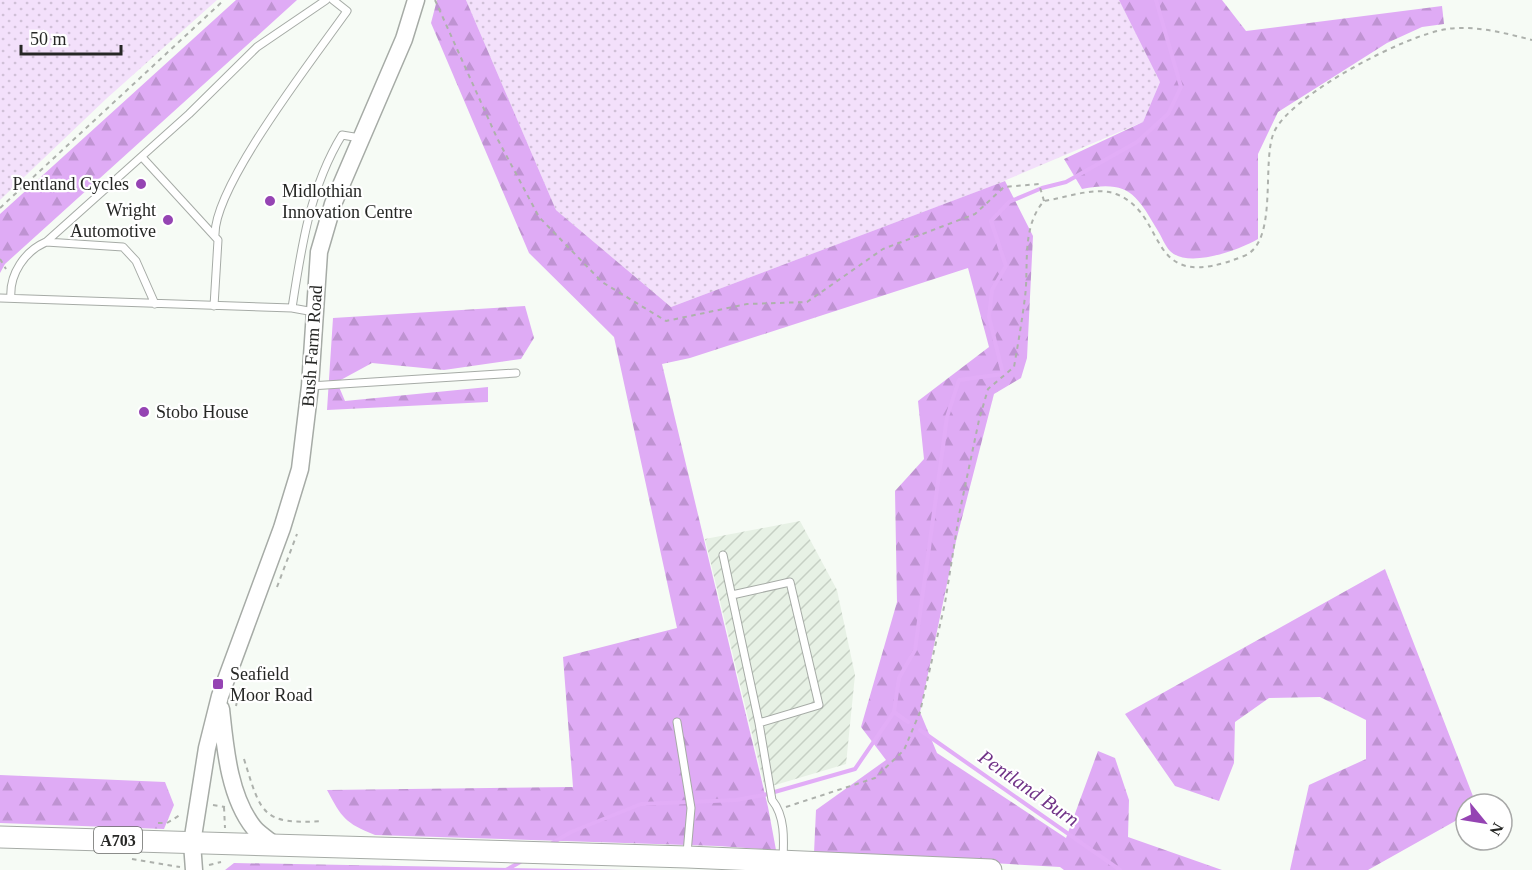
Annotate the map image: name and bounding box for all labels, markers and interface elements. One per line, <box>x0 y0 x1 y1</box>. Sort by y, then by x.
scale bar <box>21 18 122 56</box>
text: 50 m <box>30 29 67 49</box>
place label: Pentland Cycles <box>13 174 129 194</box>
marker: Pentland Cycles <box>134 177 148 191</box>
place label: Midlothian Innovation Centre <box>282 181 412 222</box>
marker: Midlothian Innovation Centre <box>263 194 277 208</box>
place label: Wright Automotive <box>70 200 156 241</box>
marker: Wright Automotive <box>161 213 175 227</box>
street label: Bush Farm Road <box>298 284 326 408</box>
place label: Stobo House <box>156 402 249 422</box>
marker: Stobo House <box>137 405 151 419</box>
place label: Seafield Moor Road <box>230 664 313 705</box>
marker: Seafield Moor Road <box>211 677 225 691</box>
water label: Pentland Burn <box>974 745 1083 831</box>
north arrow <box>1454 792 1514 852</box>
text: N <box>1486 820 1507 839</box>
road number: A703 <box>94 827 142 853</box>

